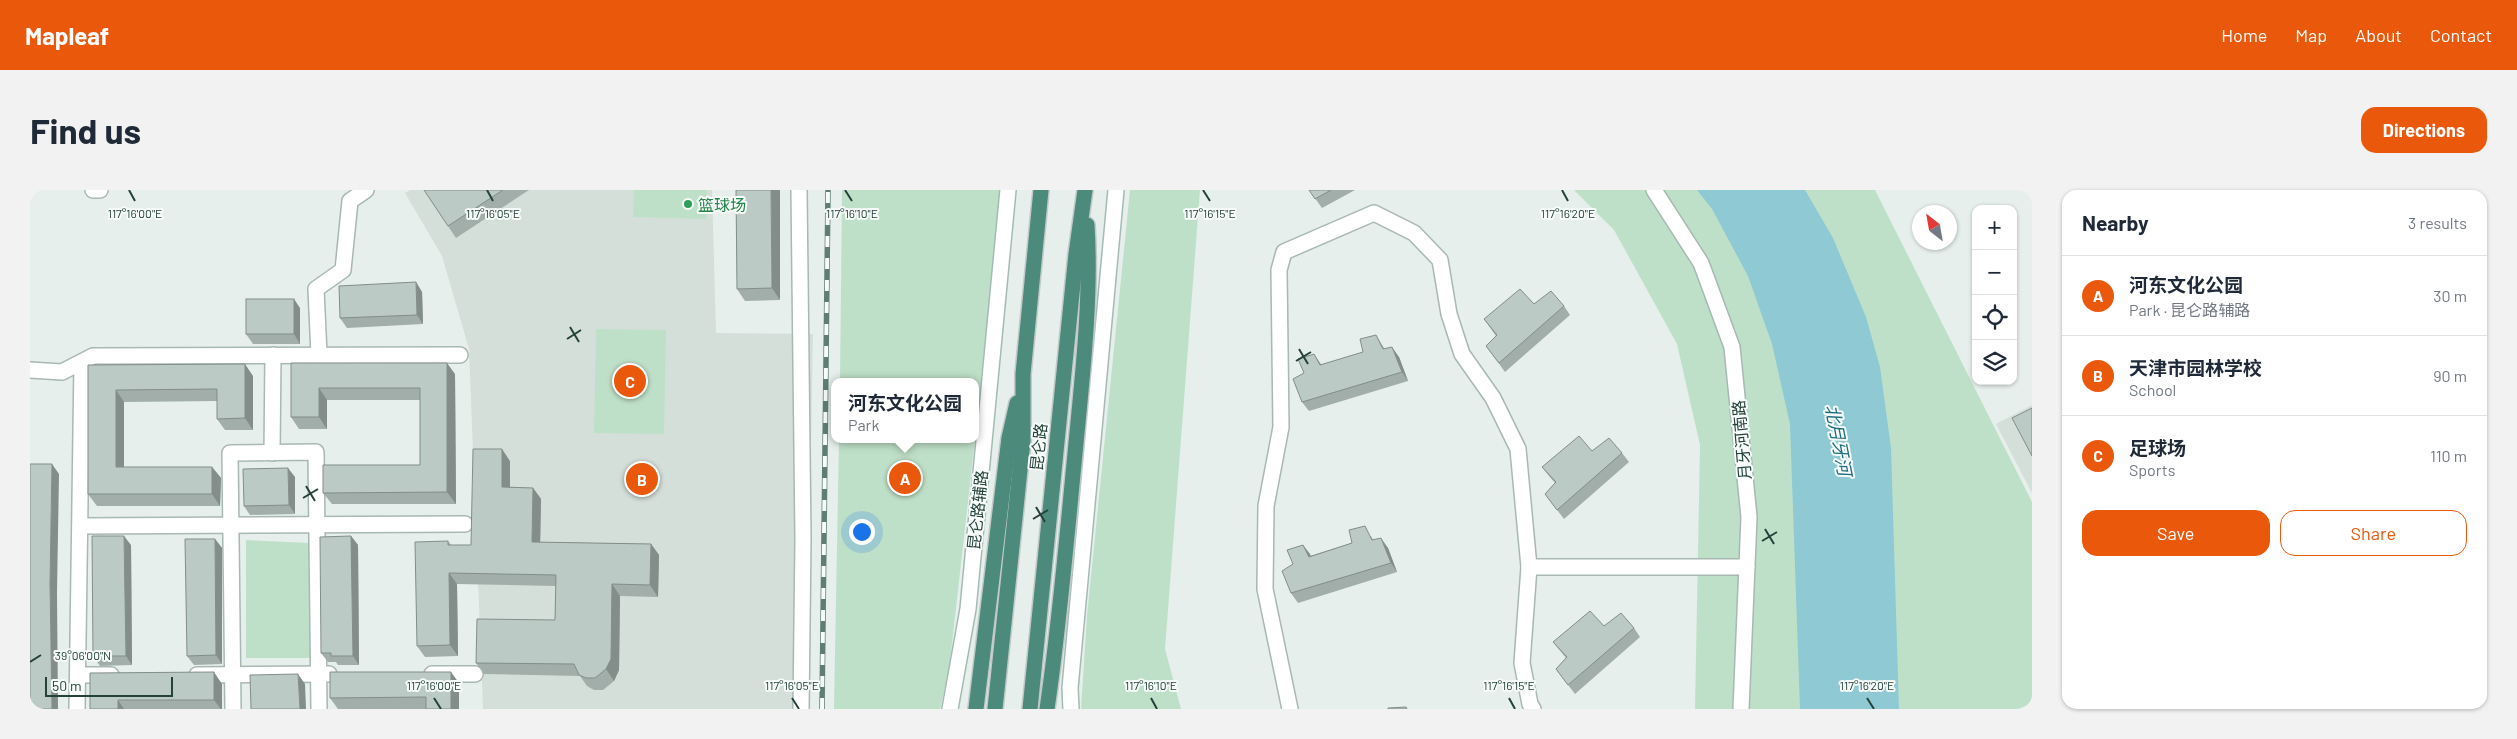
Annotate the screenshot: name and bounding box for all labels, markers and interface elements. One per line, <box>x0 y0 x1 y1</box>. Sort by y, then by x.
text: Mapleaf <box>25 21 109 50</box>
text: Home <box>2221 24 2267 46</box>
text: Map <box>2295 24 2327 46</box>
text: About <box>2355 24 2402 46</box>
text: Contact <box>2430 24 2492 46</box>
button: Directions <box>2361 107 2487 153</box>
text: Find us <box>30 109 141 151</box>
place label: 篮球场 <box>698 195 746 214</box>
marker: 篮球场 <box>682 198 694 210</box>
north arrow <box>1912 205 1957 250</box>
map controls <box>1972 205 2017 385</box>
button: + <box>1972 205 2017 250</box>
text: 117°16'00"E <box>108 206 162 220</box>
text: 117°16'05"E <box>466 206 520 220</box>
text: 117°16'10"E <box>826 206 878 220</box>
text: 117°16'15"E <box>1184 206 1236 220</box>
text: 117°16'20"E <box>1541 206 1595 220</box>
text: Nearby <box>2082 210 2148 235</box>
text: 3 results <box>2408 213 2467 232</box>
button: − <box>1972 250 2017 295</box>
text: 河东文化公园 <box>2129 273 2243 296</box>
text: A <box>2093 286 2103 305</box>
text: 30 m <box>2433 286 2467 305</box>
button: locate <box>1972 295 2017 340</box>
text: Park · 昆仑路辅路 <box>2129 300 2250 319</box>
button: layers <box>1972 340 2017 385</box>
text: 天津市园林学校 <box>2129 356 2262 379</box>
pin: C <box>614 362 646 400</box>
text: B <box>2093 366 2103 385</box>
text: 90 m <box>2433 366 2467 385</box>
popup <box>831 378 979 443</box>
text: School <box>2129 380 2176 399</box>
text: 河东文化公园 <box>848 391 962 414</box>
street label: 月牙河南路 <box>1728 399 1754 481</box>
water label: 北月牙河 <box>1821 403 1857 480</box>
text: Park <box>848 415 879 434</box>
street label: 昆仑路 <box>1026 422 1050 472</box>
text: 足球场 <box>2129 436 2186 459</box>
text: C <box>2093 446 2103 465</box>
text: 110 m <box>2430 446 2467 465</box>
pin: A <box>889 459 921 497</box>
pin: B <box>626 460 658 498</box>
text: Sports <box>2129 460 2175 479</box>
street label: 昆仑路辅路 <box>963 469 991 551</box>
button: Save <box>2082 510 2270 556</box>
button: Share <box>2280 510 2467 556</box>
your location <box>849 519 875 545</box>
text: 39°06'00"N <box>55 648 111 662</box>
scale bar <box>45 674 172 697</box>
text: 50 m <box>52 677 81 694</box>
text: 117°16'00"E <box>407 678 461 692</box>
text: 117°16'05"E <box>765 678 819 692</box>
text: 117°16'10"E <box>1125 678 1177 692</box>
text: 117°16'15"E <box>1483 678 1535 692</box>
text: 117°16'20"E <box>1840 678 1894 692</box>

